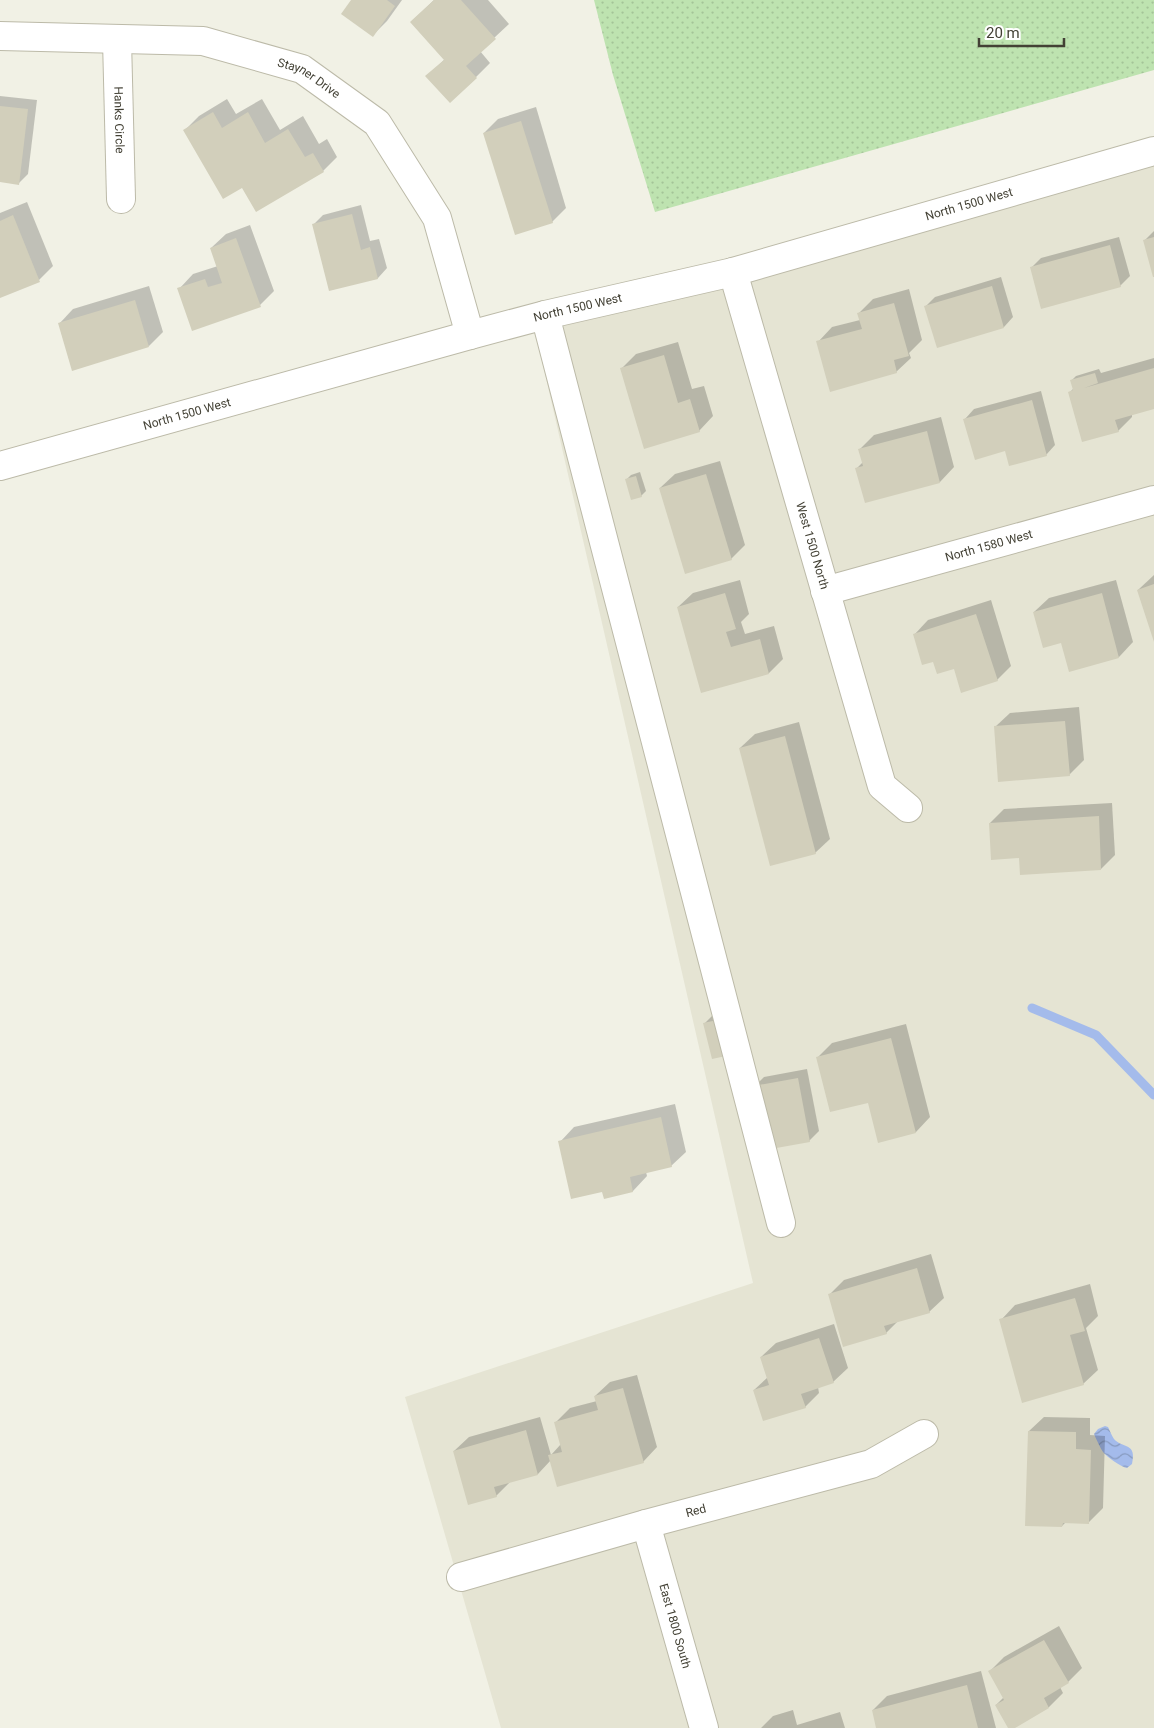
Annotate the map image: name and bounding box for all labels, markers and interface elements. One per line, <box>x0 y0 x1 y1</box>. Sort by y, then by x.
scale bar <box>979 15 1064 47</box>
text: 20 m <box>986 24 1020 42</box>
street label: Stayner Drive <box>276 55 343 101</box>
street label: Hanks Circle <box>111 86 127 154</box>
street label: North 1500 West <box>924 185 1014 223</box>
street label: North 1500 West <box>532 291 623 325</box>
street label: North 1500 West <box>142 395 232 433</box>
street label: West 1500 North <box>793 500 832 591</box>
street label: North 1580 West <box>943 527 1034 564</box>
street label: Red <box>684 1501 708 1520</box>
street label: East 1800 South <box>656 1582 694 1670</box>

